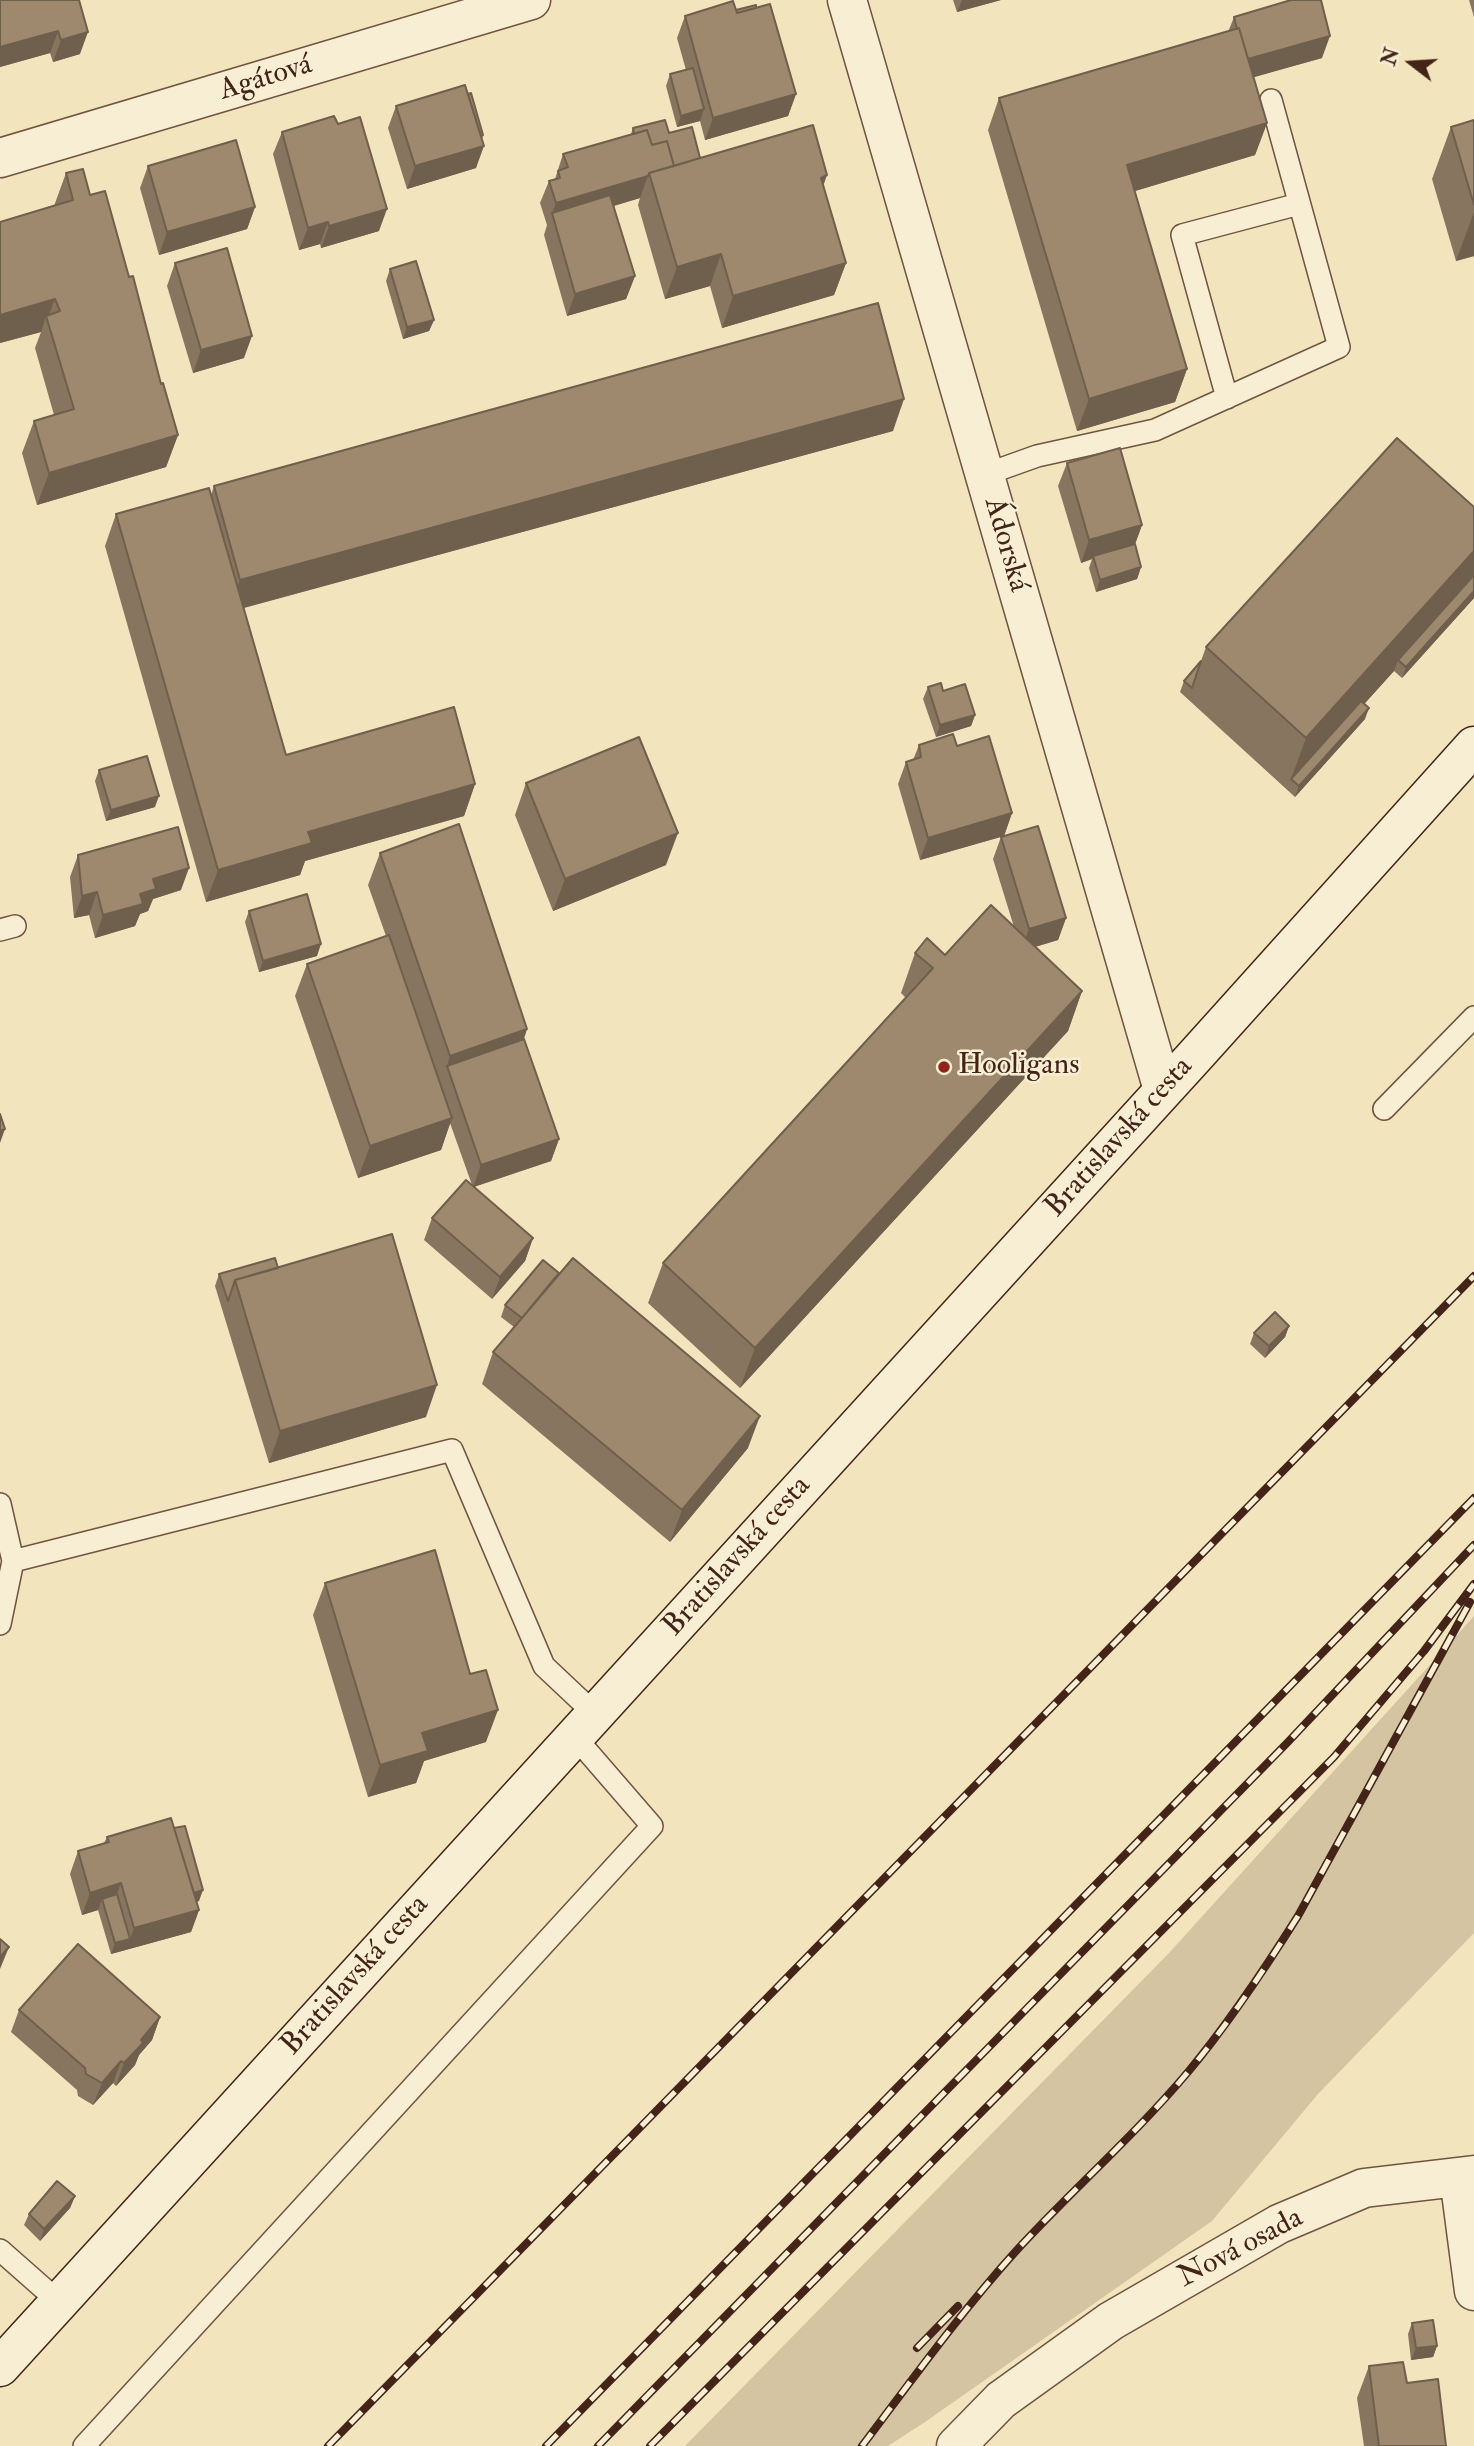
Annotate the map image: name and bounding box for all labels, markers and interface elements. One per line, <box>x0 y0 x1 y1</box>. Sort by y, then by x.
north arrow <box>1376 28 1446 98</box>
text: N <box>1377 45 1405 69</box>
street label: Agátová <box>215 48 317 110</box>
street label: Ádorská <box>974 494 1036 596</box>
place label: Hooligans <box>958 1049 1079 1085</box>
street label: Bratislavská cesta <box>1039 1050 1201 1226</box>
marker: Hooligans <box>936 1059 952 1075</box>
street label: Bratislavská cesta <box>657 1469 819 1645</box>
street label: Bratislavská cesta <box>275 1888 437 2064</box>
street label: Nová osada <box>1173 2201 1309 2297</box>

